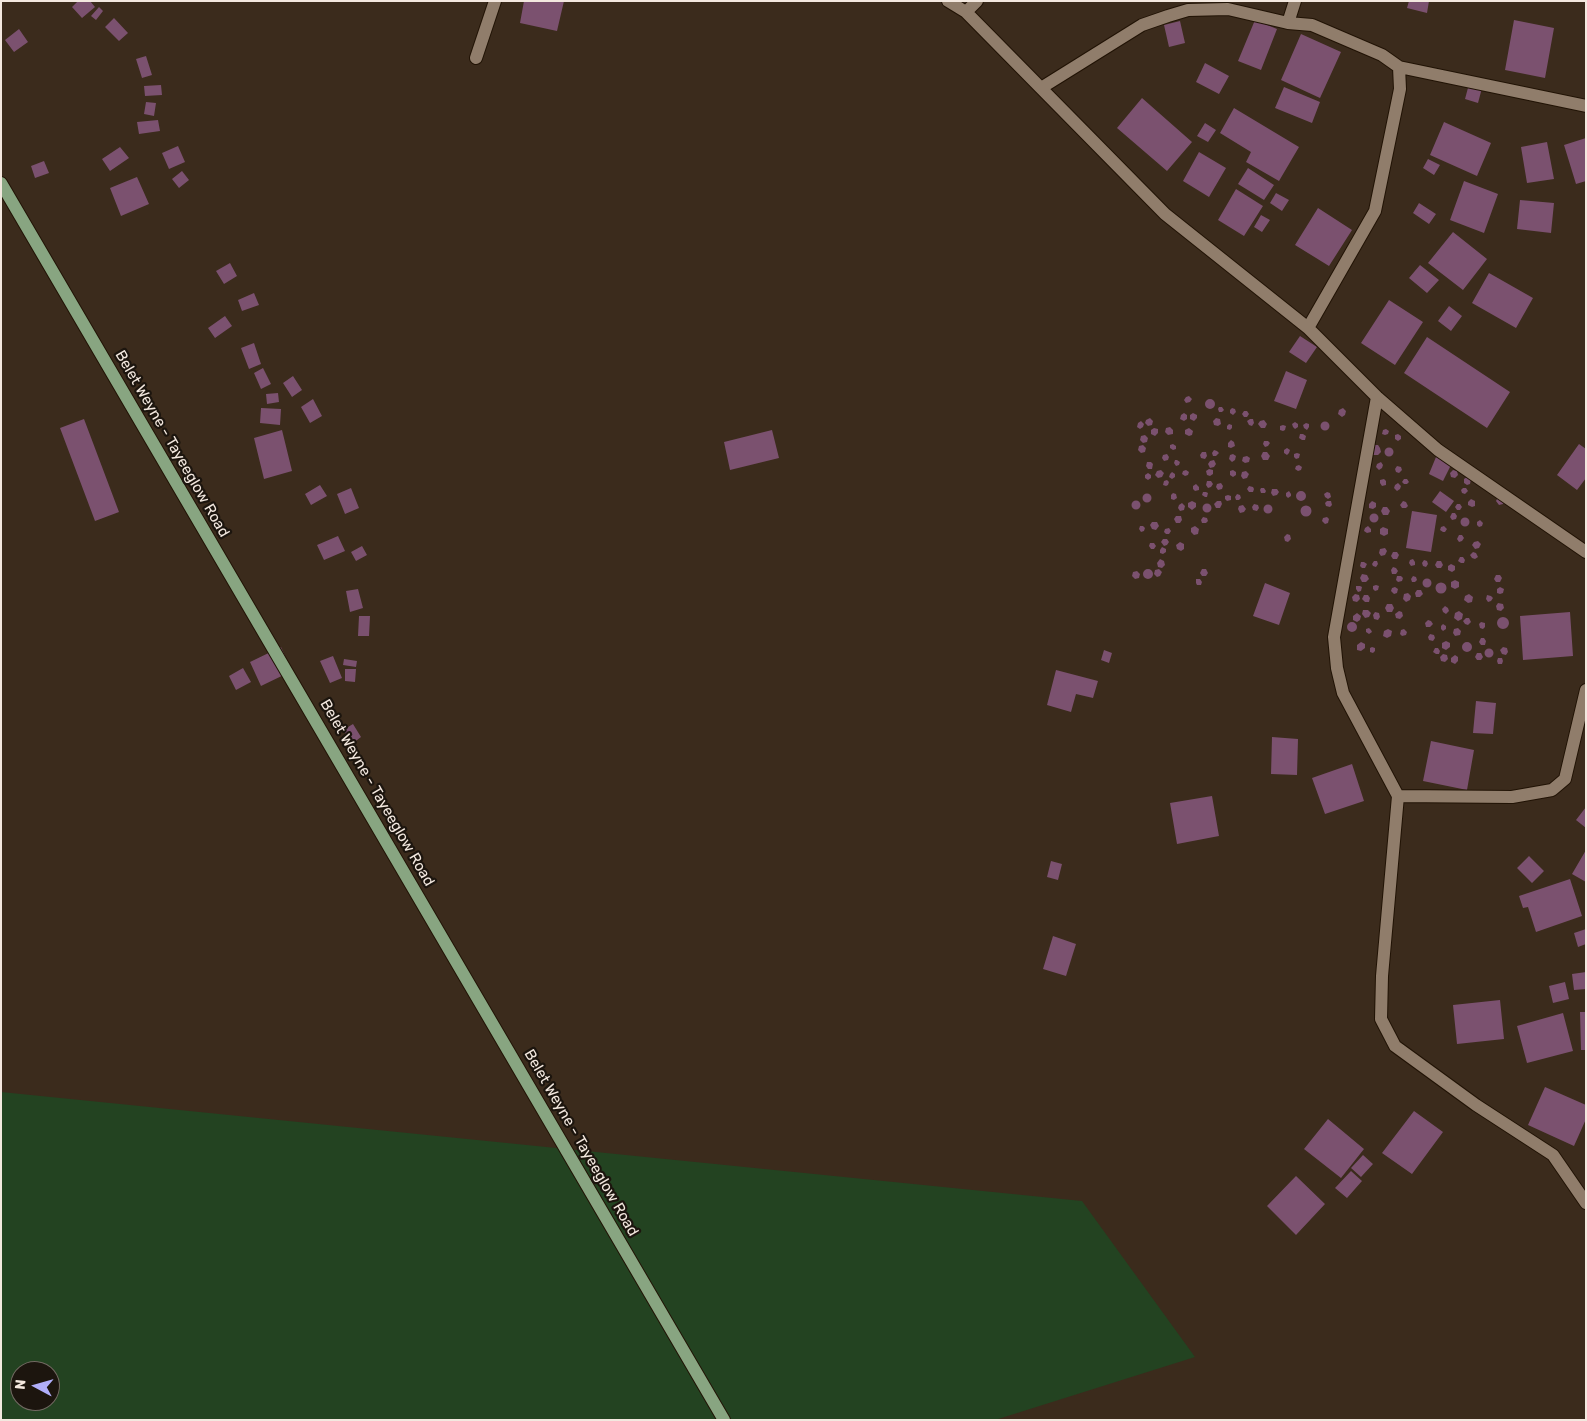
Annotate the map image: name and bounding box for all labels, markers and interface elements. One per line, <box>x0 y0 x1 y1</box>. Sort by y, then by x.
street label: Belet Weyne - Tayeeglow Road <box>111 347 233 541</box>
street label: Belet Weyne - Tayeeglow Road <box>316 696 438 890</box>
street label: Belet Weyne - Tayeeglow Road <box>520 1046 642 1240</box>
north arrow <box>10 1361 60 1411</box>
text: N <box>12 1379 30 1390</box>

